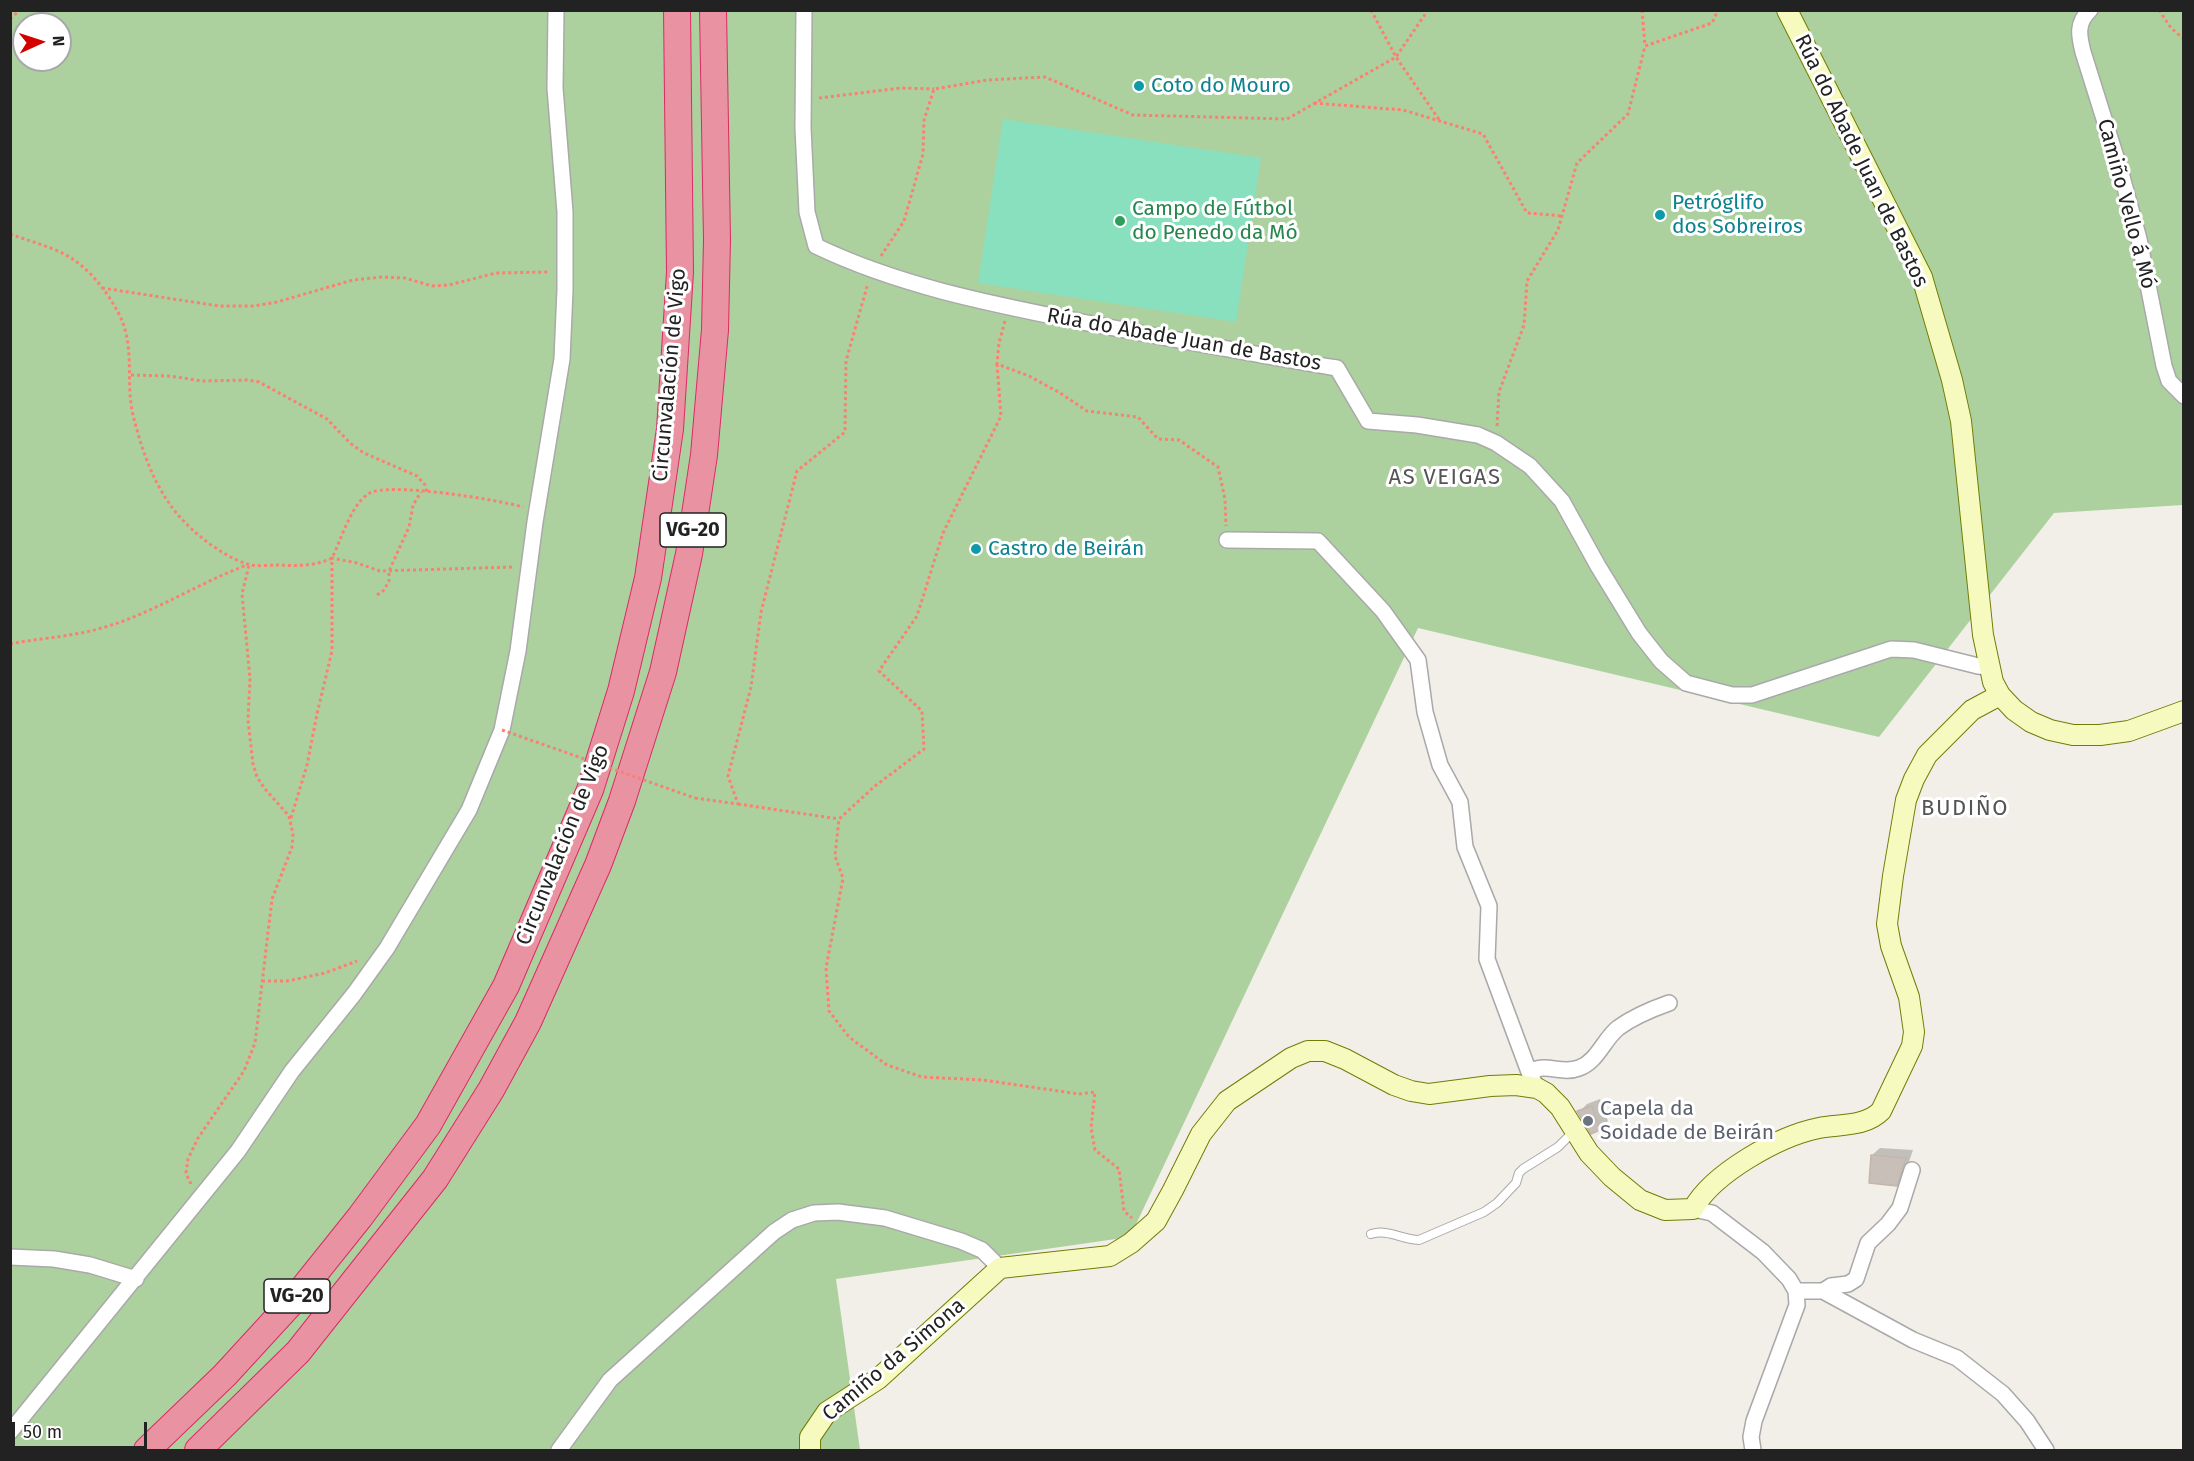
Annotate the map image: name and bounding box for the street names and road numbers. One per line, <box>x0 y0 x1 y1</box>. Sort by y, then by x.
street label: Rúa do Abade Juan de Bastos <box>1789 30 1933 292</box>
street label: Camiño Vello á Mó <box>2091 116 2161 292</box>
street label: Circunvalación de Vigo <box>648 267 692 483</box>
street label: Rúa do Abade Juan de Bastos <box>1045 303 1323 377</box>
road number: VG-20 <box>660 513 726 547</box>
street label: Circunvalación de Vigo <box>511 741 615 949</box>
road number: VG-20 <box>264 1279 330 1313</box>
street label: Camiño da Simona <box>818 1293 970 1427</box>

